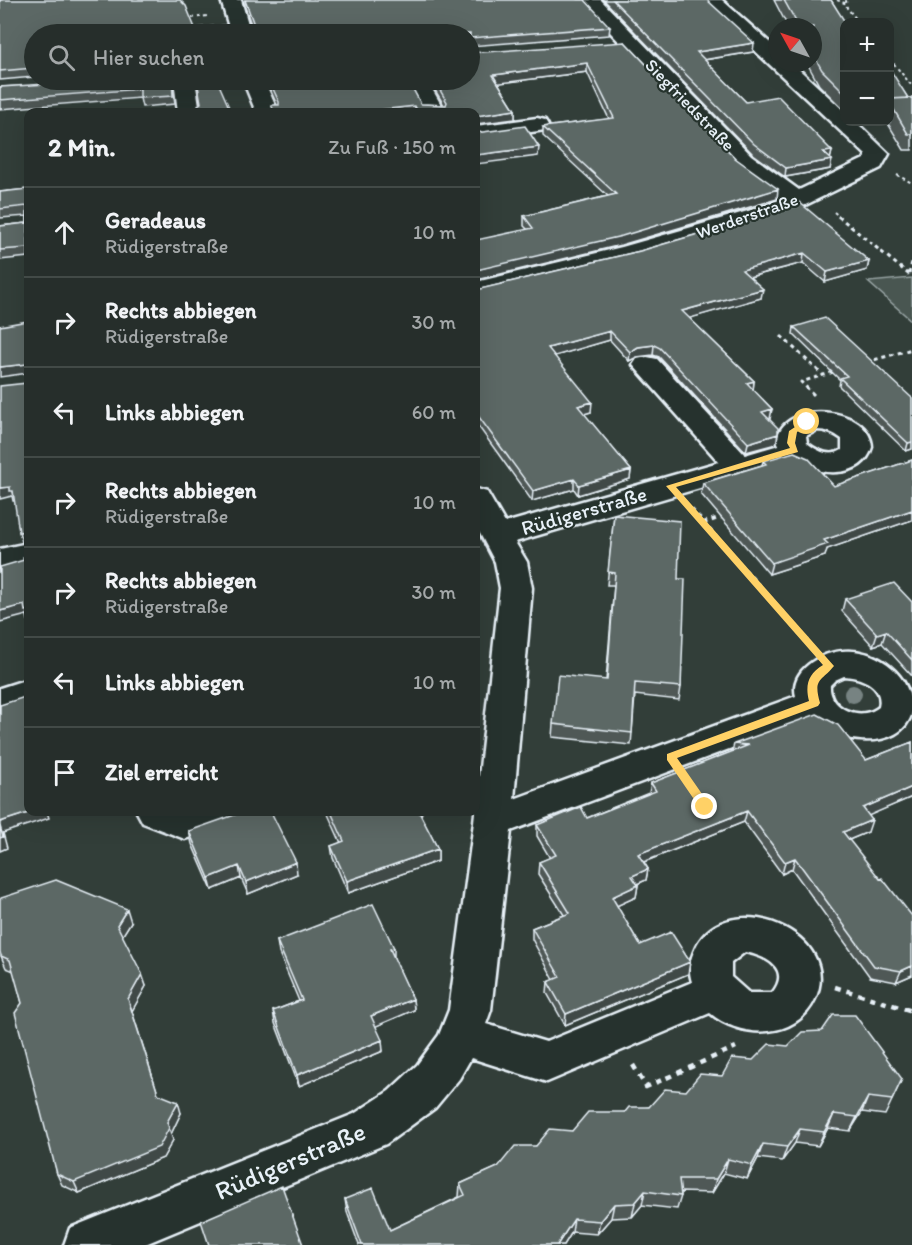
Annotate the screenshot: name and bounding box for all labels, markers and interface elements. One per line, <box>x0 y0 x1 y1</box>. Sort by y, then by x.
north arrow <box>768 18 822 72</box>
map controls <box>840 18 894 126</box>
button: + <box>840 18 894 72</box>
search box <box>24 24 480 90</box>
icon: search <box>45 41 78 74</box>
text: Hier suchen <box>93 44 204 71</box>
street label: Siegfriedstraße <box>640 54 740 156</box>
button: − <box>840 72 894 126</box>
text: 2 Min. <box>48 131 116 163</box>
text: Zu Fuß · 150 m <box>328 135 456 159</box>
street label: Werderstraße <box>693 188 801 244</box>
text: Geradeaus <box>105 207 206 234</box>
icon: ahead <box>48 216 81 249</box>
text: 10 m <box>413 220 456 244</box>
text: Rüdigerstraße <box>105 234 228 258</box>
text: Rechts abbiegen <box>105 297 257 324</box>
icon: right <box>48 306 81 339</box>
text: 30 m <box>411 310 456 334</box>
text: Rüdigerstraße <box>105 324 228 348</box>
icon: left <box>48 396 81 429</box>
text: Links abbiegen <box>105 399 244 426</box>
text: 60 m <box>412 400 456 424</box>
route start <box>793 408 819 434</box>
text: Rechts abbiegen <box>105 477 257 504</box>
street label: Rüdigerstraße <box>518 481 650 540</box>
icon: right <box>48 486 81 519</box>
text: 10 m <box>413 490 456 514</box>
text: Rüdigerstraße <box>105 504 228 528</box>
text: Rechts abbiegen <box>105 567 257 594</box>
icon: right <box>48 576 81 609</box>
text: 30 m <box>411 580 456 604</box>
text: Rüdigerstraße <box>105 594 228 618</box>
icon: left <box>48 666 81 699</box>
text: Links abbiegen <box>105 669 244 696</box>
text: 10 m <box>413 670 456 694</box>
icon: arrive <box>48 756 81 789</box>
text: Ziel erreicht <box>105 759 218 786</box>
route end <box>691 793 717 819</box>
street label: Rüdigerstraße <box>210 1115 370 1207</box>

